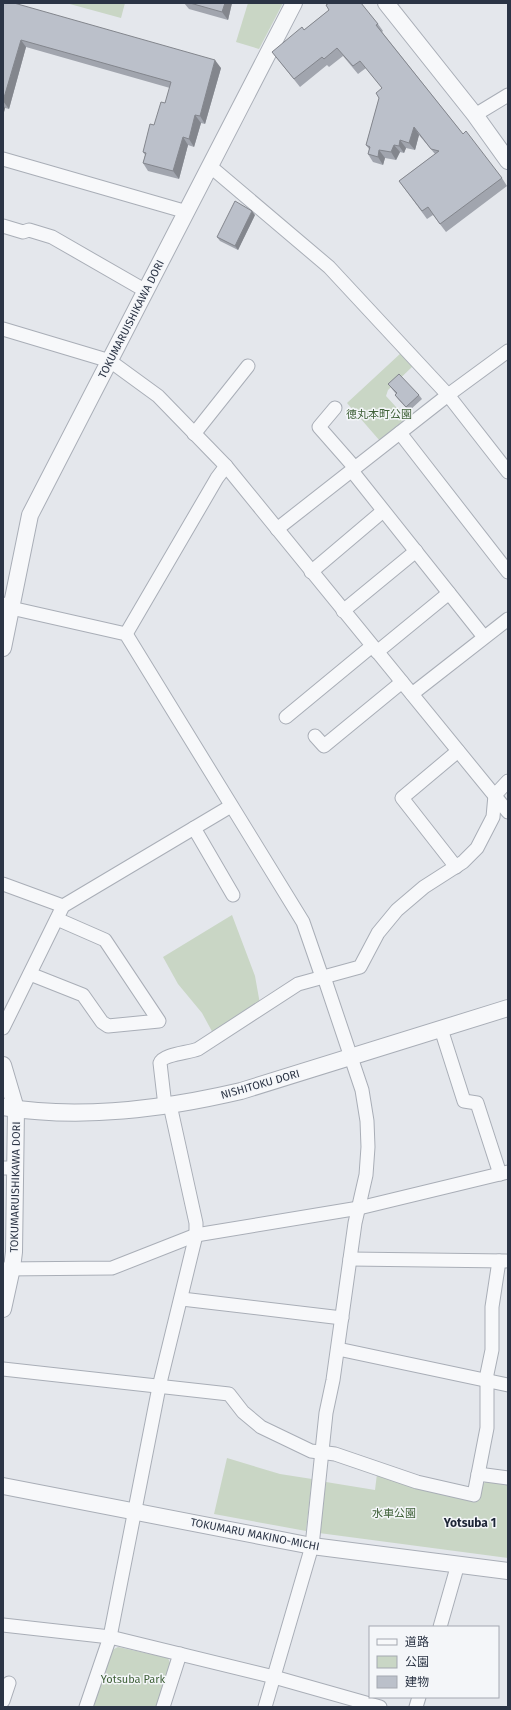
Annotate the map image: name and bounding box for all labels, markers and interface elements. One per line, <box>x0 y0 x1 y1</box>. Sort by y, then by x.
street label: TOKUMARUISHIKAWA DORI <box>96 258 167 381</box>
park label: 徳丸本町公園 <box>346 408 412 421</box>
street label: NISHITOKU DORI <box>219 1067 301 1102</box>
street label: TOKUMARUISHIKAWA DORI <box>8 1121 23 1253</box>
park label: 水車公園 <box>372 1507 416 1520</box>
street label: TOKUMARU MAKINO-MICHI <box>189 1516 320 1553</box>
district label: Yotsuba 1 <box>443 1516 496 1530</box>
legend <box>369 1626 499 1698</box>
text: 道路 <box>405 1635 429 1649</box>
text: 公園 <box>405 1655 429 1669</box>
park label: Yotsuba Park <box>101 1673 166 1686</box>
text: 建物 <box>405 1675 429 1689</box>

